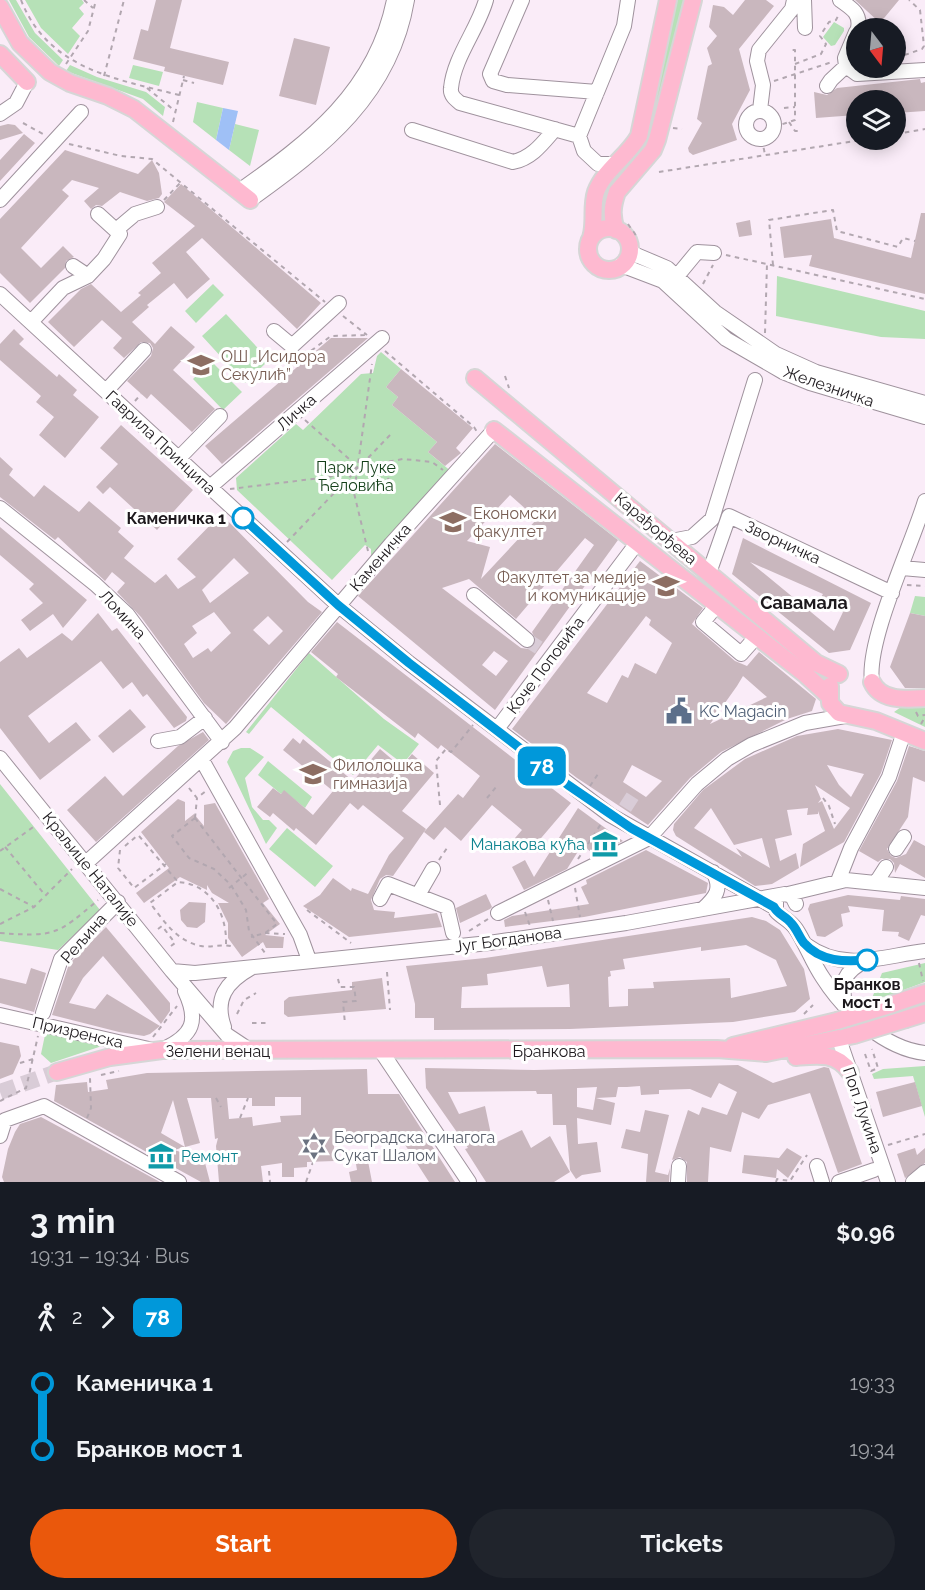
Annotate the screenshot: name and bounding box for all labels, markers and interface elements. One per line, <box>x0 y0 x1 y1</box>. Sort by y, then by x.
north arrow <box>846 18 906 78</box>
map controls <box>846 18 906 150</box>
button: layers <box>846 90 906 150</box>
place label: ОШ „Исидора Секулић” <box>221 347 326 384</box>
school or university icon: ОШ „Исидора Секулић” <box>186 350 216 380</box>
street label: Железничка <box>781 362 877 411</box>
street label: Гаврила Принципа <box>102 386 220 498</box>
street label: Личка <box>273 390 320 435</box>
park label: Парк Луке Ћеловића <box>316 458 396 495</box>
street label: Карађорђева <box>611 488 701 568</box>
place label: Економски факултет <box>473 504 557 541</box>
marker: Каменичка 1 <box>232 507 254 529</box>
school or university icon: Економски факултет <box>438 507 468 537</box>
place label: Каменичка 1 <box>126 509 226 528</box>
street label: Зворничка <box>742 517 823 568</box>
street label: Каменичка <box>346 520 415 595</box>
place label: Факултет за медије и комуникације <box>497 568 646 605</box>
school or university icon: Факултет за медије и комуникације <box>651 571 681 601</box>
street label: Ломина <box>95 586 150 643</box>
district label: Савамала <box>760 592 848 613</box>
street label: Коче Поповића <box>503 613 588 718</box>
public building icon: KC Magacin <box>664 696 694 726</box>
place label: KC Magacin <box>699 702 787 721</box>
line badge: 78 <box>515 746 569 786</box>
text: 78 <box>530 754 554 779</box>
place label: Филолошка гимназија <box>333 756 422 793</box>
school or university icon: Филолошка гимназија <box>298 759 328 789</box>
street label: Краљице Наталије <box>39 808 143 930</box>
museum icon: Манакова кућа <box>590 829 620 859</box>
place label: Манакова кућа <box>470 835 585 854</box>
street label: Рељина <box>57 910 110 967</box>
street label: Југ Богданова <box>454 923 563 956</box>
marker: Бранков мост 1 <box>856 949 878 971</box>
place label: Бранков мост 1 <box>833 975 901 1012</box>
street label: Призренска <box>31 1013 125 1052</box>
street label: Зелени венац <box>166 1042 270 1061</box>
street label: Бранкова <box>512 1042 586 1061</box>
street label: Поп Лукина <box>839 1064 886 1156</box>
place label: Београдска синагога Сукат Шалом <box>334 1128 495 1165</box>
synagogue icon: Београдска синагога Сукат Шалом <box>299 1131 329 1161</box>
museum icon: Ремонт <box>146 1141 176 1171</box>
place label: Ремонт <box>181 1147 238 1166</box>
text: 3 min <box>30 1202 115 1241</box>
text: $0.96 <box>836 1220 895 1246</box>
text: 19:31 – 19:34 · Bus <box>30 1244 189 1268</box>
icon: walk <box>30 1301 63 1334</box>
icon: forward <box>91 1301 124 1334</box>
text: 2 <box>72 1305 82 1329</box>
text: 78 <box>145 1305 170 1330</box>
text: Каменичка 1 <box>76 1370 213 1396</box>
text: 19:33 <box>850 1371 895 1395</box>
text: Бранков мост 1 <box>76 1436 242 1462</box>
text: 19:34 <box>849 1437 895 1461</box>
button: Start <box>30 1509 457 1578</box>
button: Tickets <box>469 1509 895 1578</box>

